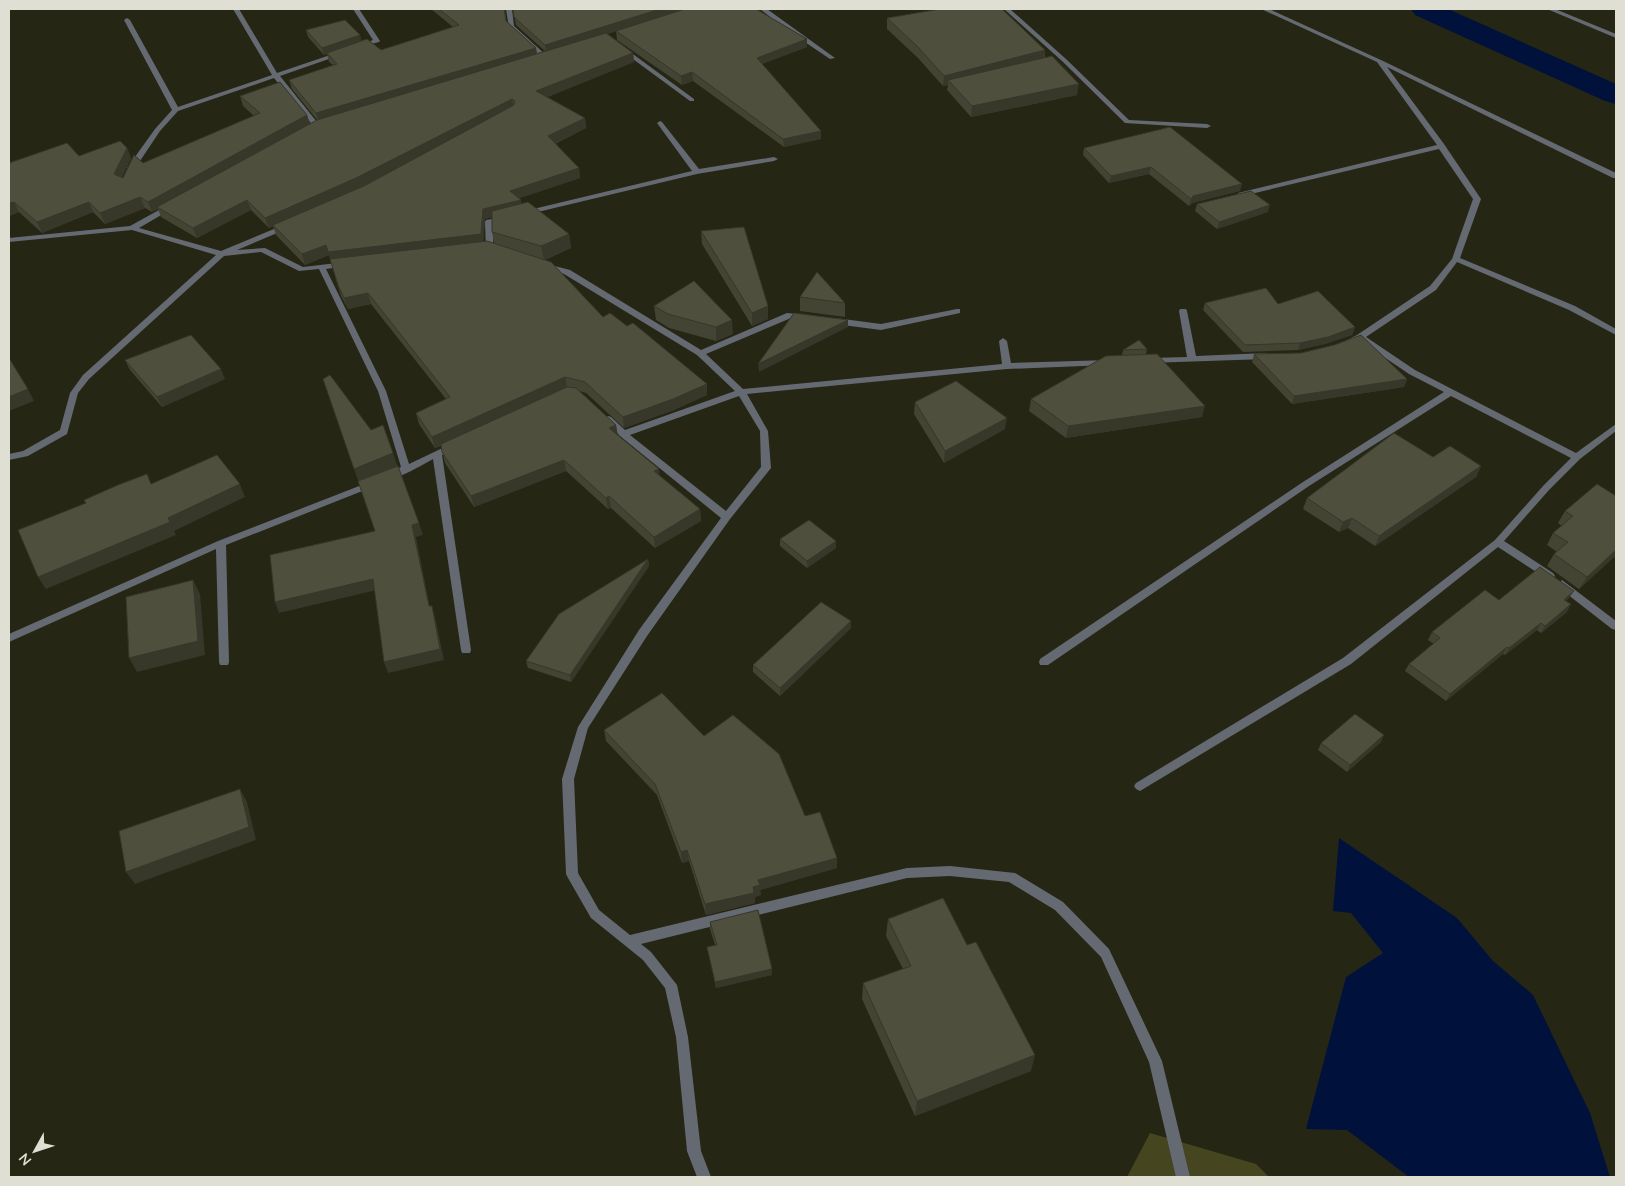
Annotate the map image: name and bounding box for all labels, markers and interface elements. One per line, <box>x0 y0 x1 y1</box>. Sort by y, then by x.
north arrow <box>10 1126 60 1176</box>
text: N <box>15 1150 35 1169</box>

